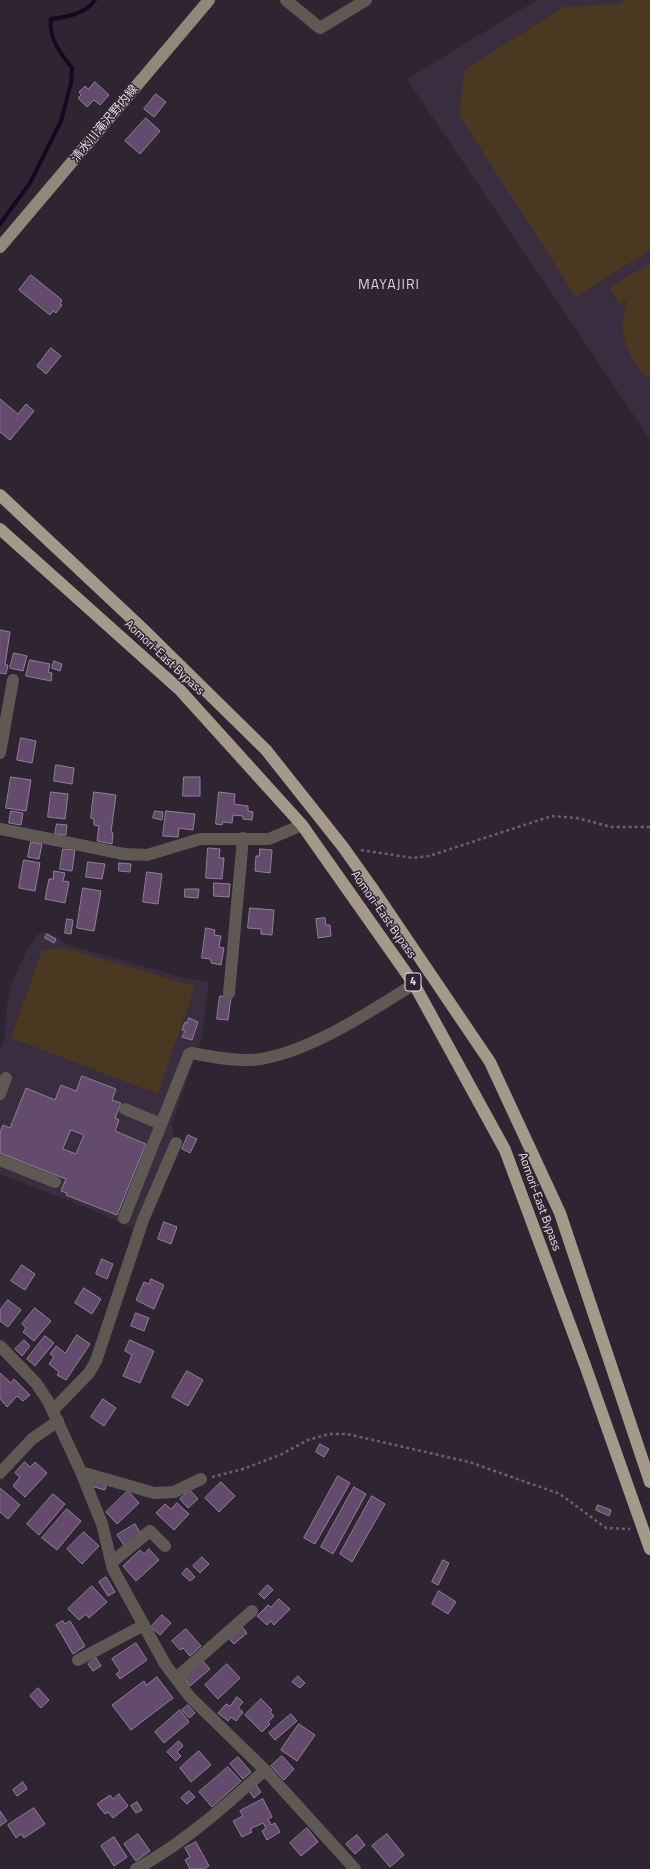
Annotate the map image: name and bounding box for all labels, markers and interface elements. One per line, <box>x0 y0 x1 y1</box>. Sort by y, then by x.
street label: 清水川滝沢野内線 <box>69 83 141 165</box>
district label: MAYAJIRI <box>358 278 420 294</box>
street label: Aomori-East Bypass <box>121 617 207 699</box>
street label: Aomori-East Bypass <box>347 868 419 962</box>
road number: 4 <box>405 973 421 991</box>
street label: Aomori-East Bypass <box>515 1151 563 1253</box>

